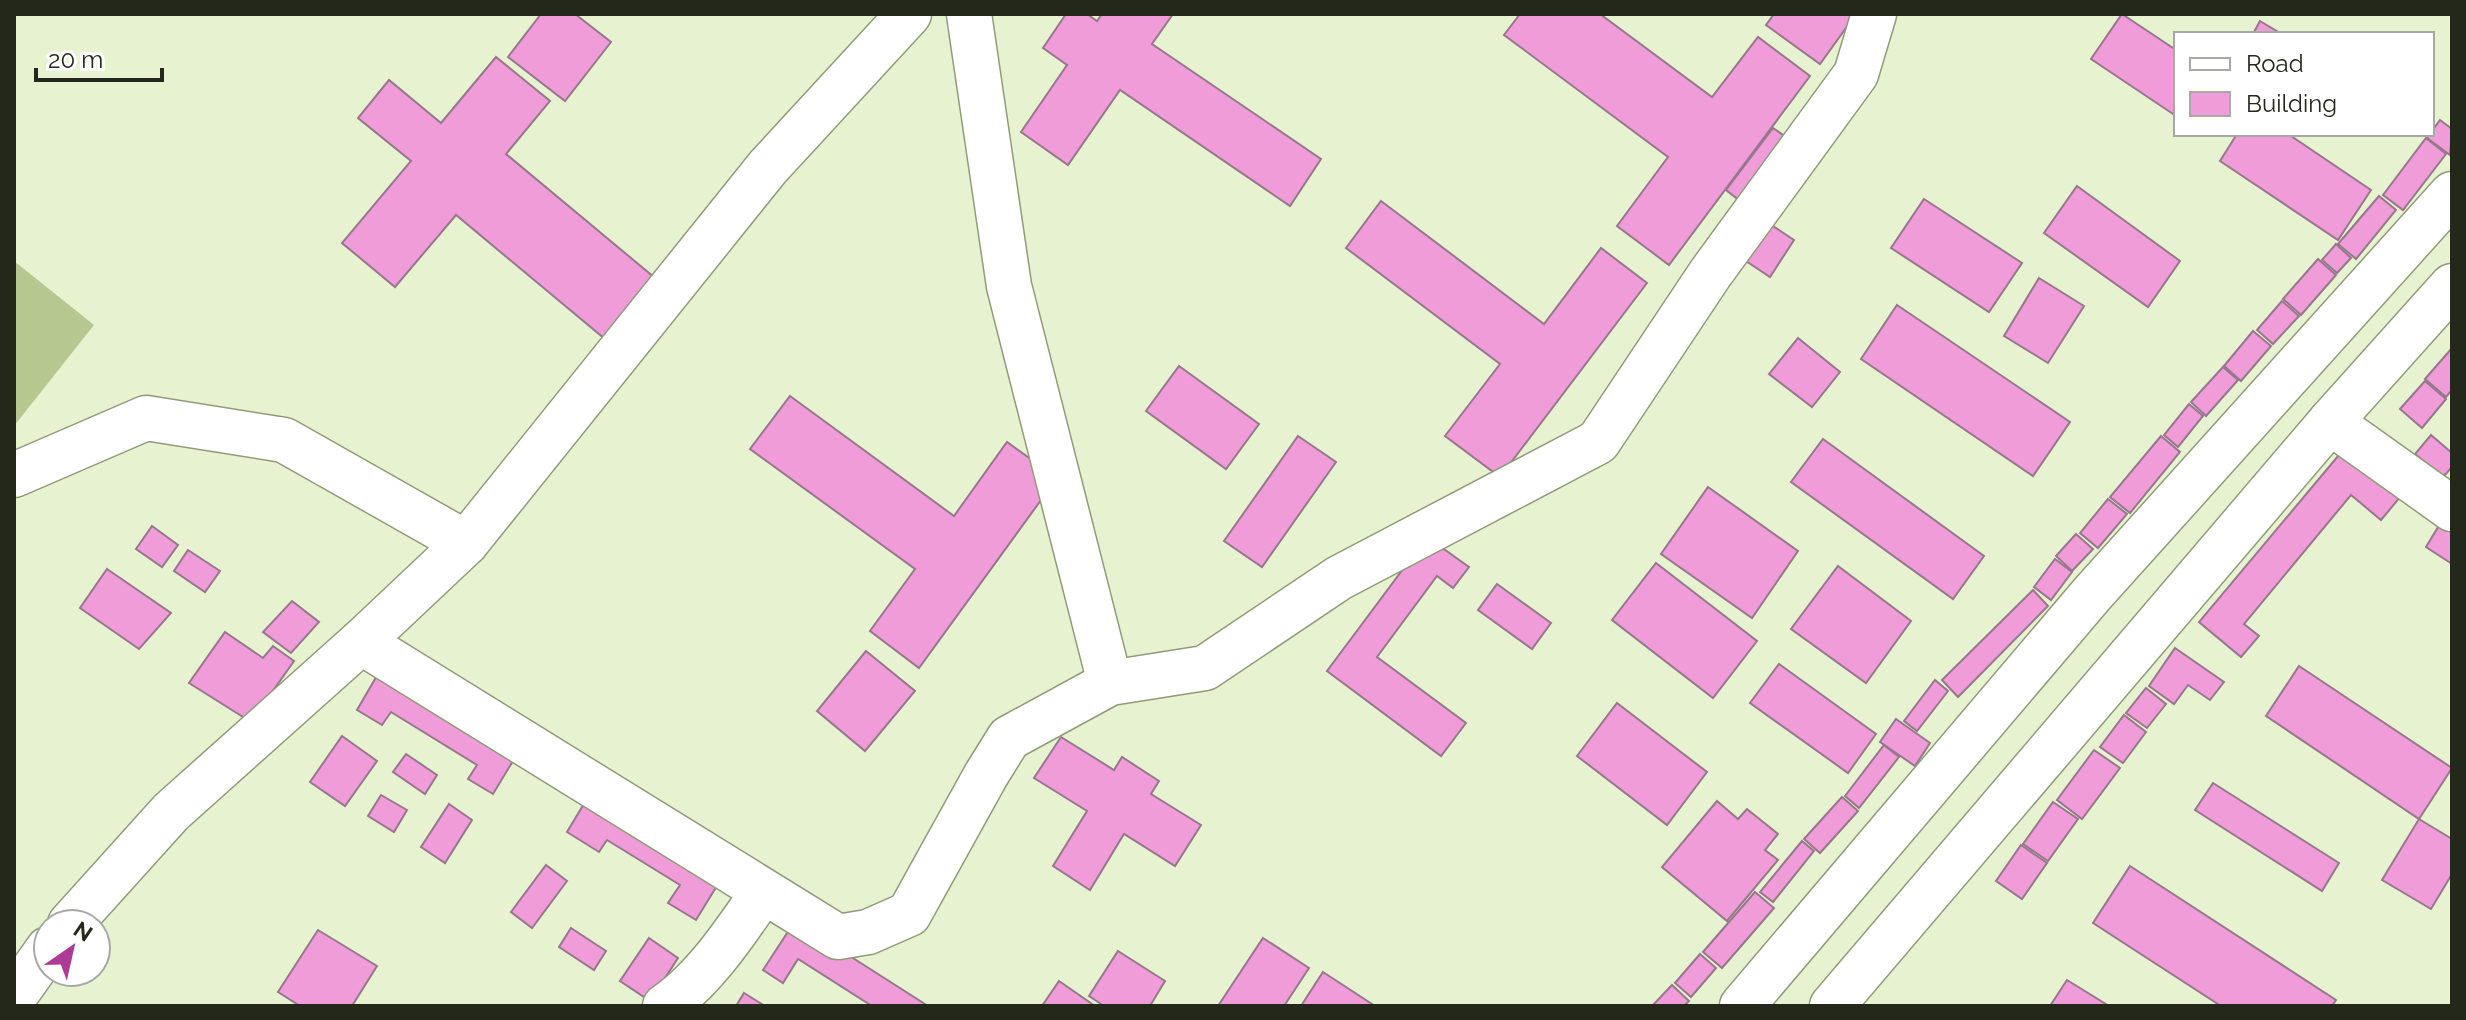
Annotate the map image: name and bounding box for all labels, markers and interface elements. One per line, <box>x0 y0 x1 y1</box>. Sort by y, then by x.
scale bar <box>36 32 162 82</box>
legend <box>2174 32 2434 136</box>
text: 20 m <box>48 45 103 74</box>
text: Road <box>2246 49 2304 78</box>
text: Building <box>2246 89 2337 118</box>
north arrow <box>32 908 112 988</box>
text: N <box>69 916 97 947</box>

